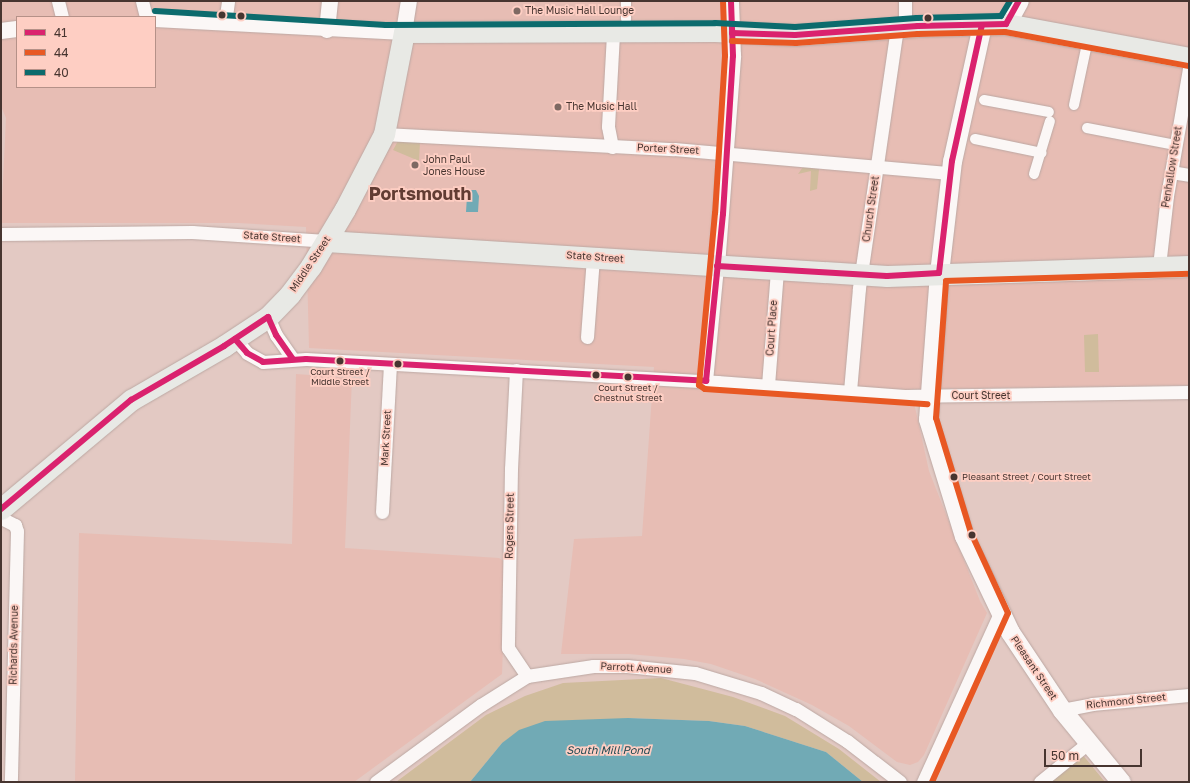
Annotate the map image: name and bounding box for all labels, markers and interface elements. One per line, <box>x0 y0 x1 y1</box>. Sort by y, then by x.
place label: The Music Hall Lounge <box>525 5 634 17</box>
marker: The Music Hall Lounge <box>512 6 522 16</box>
unlabelled marker <box>217 10 227 20</box>
unlabelled marker <box>236 11 246 21</box>
unlabelled marker <box>923 13 933 23</box>
legend <box>16 16 156 88</box>
text: 41 <box>54 25 67 40</box>
text: 44 <box>54 45 69 60</box>
text: 40 <box>54 65 69 80</box>
place label: The Music Hall <box>566 101 637 113</box>
marker: The Music Hall <box>553 102 563 112</box>
street label: Penhallow Street <box>1160 125 1184 209</box>
street label: Porter Street <box>637 141 699 157</box>
place label: John Paul Jones House <box>423 153 485 176</box>
marker: John Paul Jones House <box>410 160 420 170</box>
street label: Church Street <box>860 175 882 243</box>
district label: Portsmouth <box>369 182 471 204</box>
street label: State Street <box>243 229 301 245</box>
street label: Middle Street <box>287 234 333 294</box>
street label: State Street <box>566 249 624 265</box>
street label: Court Place <box>764 300 780 356</box>
marker: Court Street / Middle Street <box>335 356 345 366</box>
unlabelled marker <box>393 359 403 369</box>
place label: Court Street / Middle Street <box>310 367 370 388</box>
unlabelled marker <box>591 370 601 380</box>
marker: Court Street / Chestnut Street <box>623 372 633 382</box>
place label: Court Street / Chestnut Street <box>594 383 662 404</box>
street label: Court Street <box>951 390 1011 402</box>
street label: Mark Street <box>379 410 393 466</box>
marker: Pleasant Street / Court Street <box>949 472 959 482</box>
place label: Pleasant Street / Court Street <box>962 472 1091 482</box>
street label: Rogers Street <box>503 493 517 559</box>
unlabelled marker <box>967 530 977 540</box>
street label: Richards Avenue <box>7 605 21 685</box>
street label: Pleasant Street <box>1008 634 1060 702</box>
street label: Parrott Avenue <box>600 660 672 676</box>
street label: Richmond Street <box>1085 691 1167 711</box>
scale bar <box>1046 741 1144 767</box>
water label: South Mill Pond <box>566 743 650 757</box>
text: 50 m <box>1051 748 1079 763</box>

